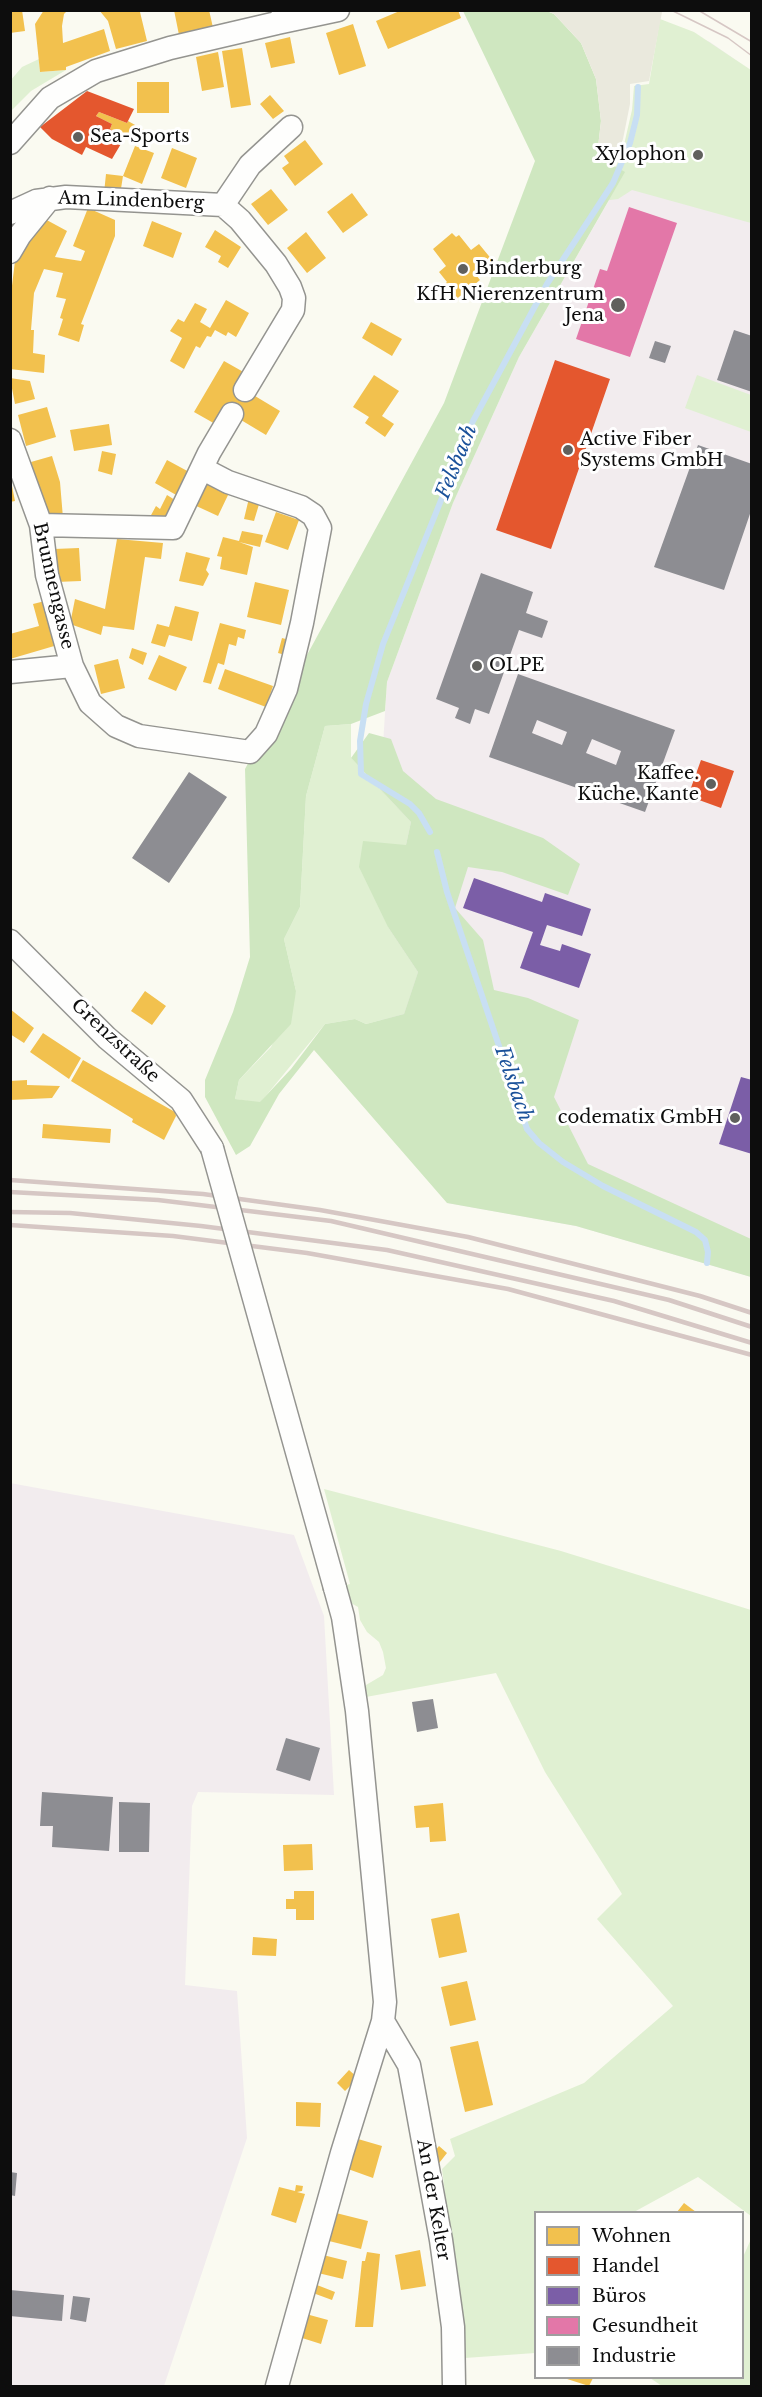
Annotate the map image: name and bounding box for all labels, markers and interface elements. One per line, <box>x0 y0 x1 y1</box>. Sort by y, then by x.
place label: Sea-Sports <box>90 126 189 148</box>
marker: Sea-Sports <box>71 130 85 144</box>
place label: Xylophon <box>595 144 686 166</box>
marker: Xylophon <box>691 148 705 162</box>
street label: Am Lindenberg <box>58 188 204 214</box>
place label: Binderburg <box>475 258 582 280</box>
marker: Binderburg <box>456 262 470 276</box>
place label: KfH Nierenzentrum Jena <box>416 284 604 326</box>
marker: KfH Nierenzentrum Jena <box>609 296 627 314</box>
water label: Felsbach <box>431 421 483 503</box>
place label: Active Fiber Systems GmbH <box>580 429 723 472</box>
marker: Active Fiber Systems GmbH <box>561 443 575 457</box>
street label: Brunnengasse <box>28 521 78 651</box>
place label: OLPE <box>489 655 544 677</box>
marker: OLPE <box>470 659 484 673</box>
place label: Kaffee. Küche. Kante <box>577 763 699 806</box>
marker: Kaffee. Küche. Kante <box>704 777 718 791</box>
street label: Grenzstraße <box>66 995 164 1087</box>
water label: Felsbach <box>489 1043 537 1125</box>
place label: codematix GmbH <box>558 1107 723 1129</box>
marker: codematix GmbH <box>728 1111 742 1125</box>
street label: An der Kelter <box>412 2137 454 2263</box>
legend <box>534 2211 744 2379</box>
text: Wohnen <box>592 2225 671 2247</box>
text: Handel <box>592 2255 659 2277</box>
text: Büros <box>592 2285 646 2307</box>
text: Gesundheit <box>592 2315 698 2337</box>
text: Industrie <box>592 2345 676 2367</box>

